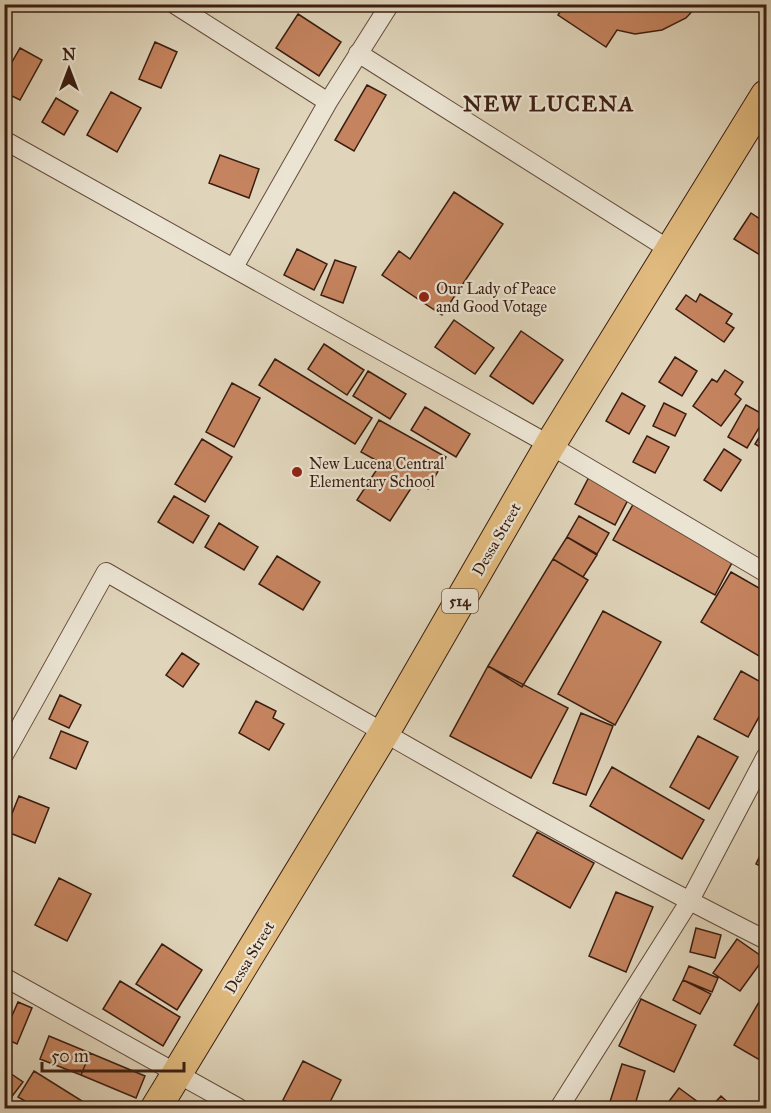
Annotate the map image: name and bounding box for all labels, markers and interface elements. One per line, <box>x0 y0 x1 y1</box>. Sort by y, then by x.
north arrow <box>39 39 99 99</box>
text: N <box>62 45 76 64</box>
district label: NEW LUCENA <box>463 90 635 117</box>
place label: Our Lady of Peace and Good Votage <box>436 279 557 317</box>
marker: Our Lady of Peace and Good Votage <box>417 290 431 304</box>
place label: New Lucena Central Elementary School <box>309 454 445 491</box>
marker: New Lucena Central Elementary School <box>290 465 304 479</box>
street label: Dessa Street <box>468 499 525 579</box>
road number: 514 <box>442 589 478 613</box>
street label: Dessa Street <box>220 917 279 997</box>
scale bar <box>42 1035 184 1073</box>
text: 50 m <box>51 1045 89 1067</box>

